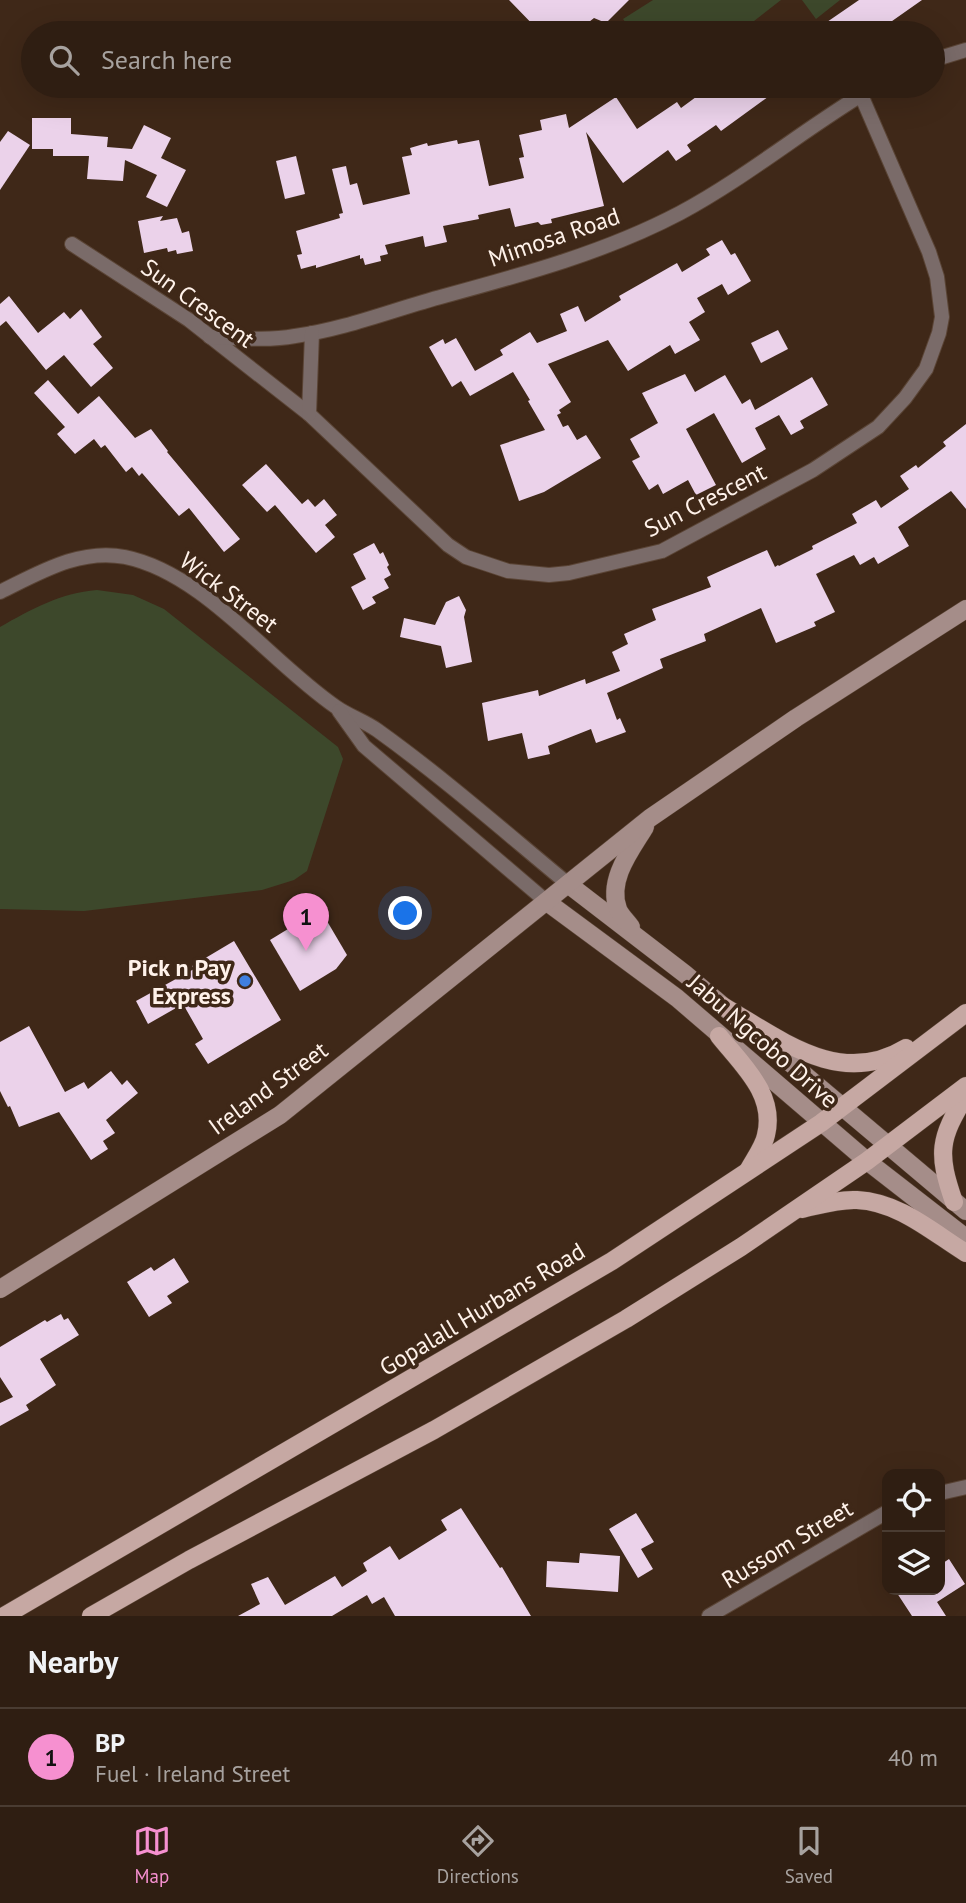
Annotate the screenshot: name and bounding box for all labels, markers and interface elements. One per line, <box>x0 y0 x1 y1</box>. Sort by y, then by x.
search box <box>21 21 945 98</box>
icon: search <box>45 41 83 79</box>
text: Search here <box>101 43 232 76</box>
street label: Mimosa Road <box>484 200 624 274</box>
street label: Sun Crescent <box>135 251 261 355</box>
street label: Sun Crescent <box>639 456 771 544</box>
street label: Wick Street <box>174 545 284 639</box>
pin: 1 <box>283 893 329 951</box>
your location <box>388 896 422 930</box>
place label: Pick n Pay Express <box>128 952 232 1011</box>
street label: Jabu Ngcobo Drive <box>681 967 845 1115</box>
marker: Pick n Pay Express <box>237 973 253 989</box>
street label: Ireland Street <box>202 1034 334 1142</box>
street label: Gopalall Hurbans Road <box>374 1235 590 1383</box>
map controls <box>882 1469 945 1595</box>
button: locate <box>882 1469 945 1532</box>
street label: Russom Street <box>716 1493 858 1595</box>
button: layers <box>882 1532 945 1595</box>
text: Nearby <box>28 1642 118 1681</box>
text: BP <box>95 1726 125 1759</box>
text: 1 <box>44 1743 58 1772</box>
text: 40 m <box>888 1743 938 1772</box>
text: Fuel · Ireland Street <box>95 1759 290 1788</box>
tab: Map <box>133 1822 171 1888</box>
tab: Directions <box>437 1822 519 1888</box>
tab: Saved <box>785 1822 833 1888</box>

